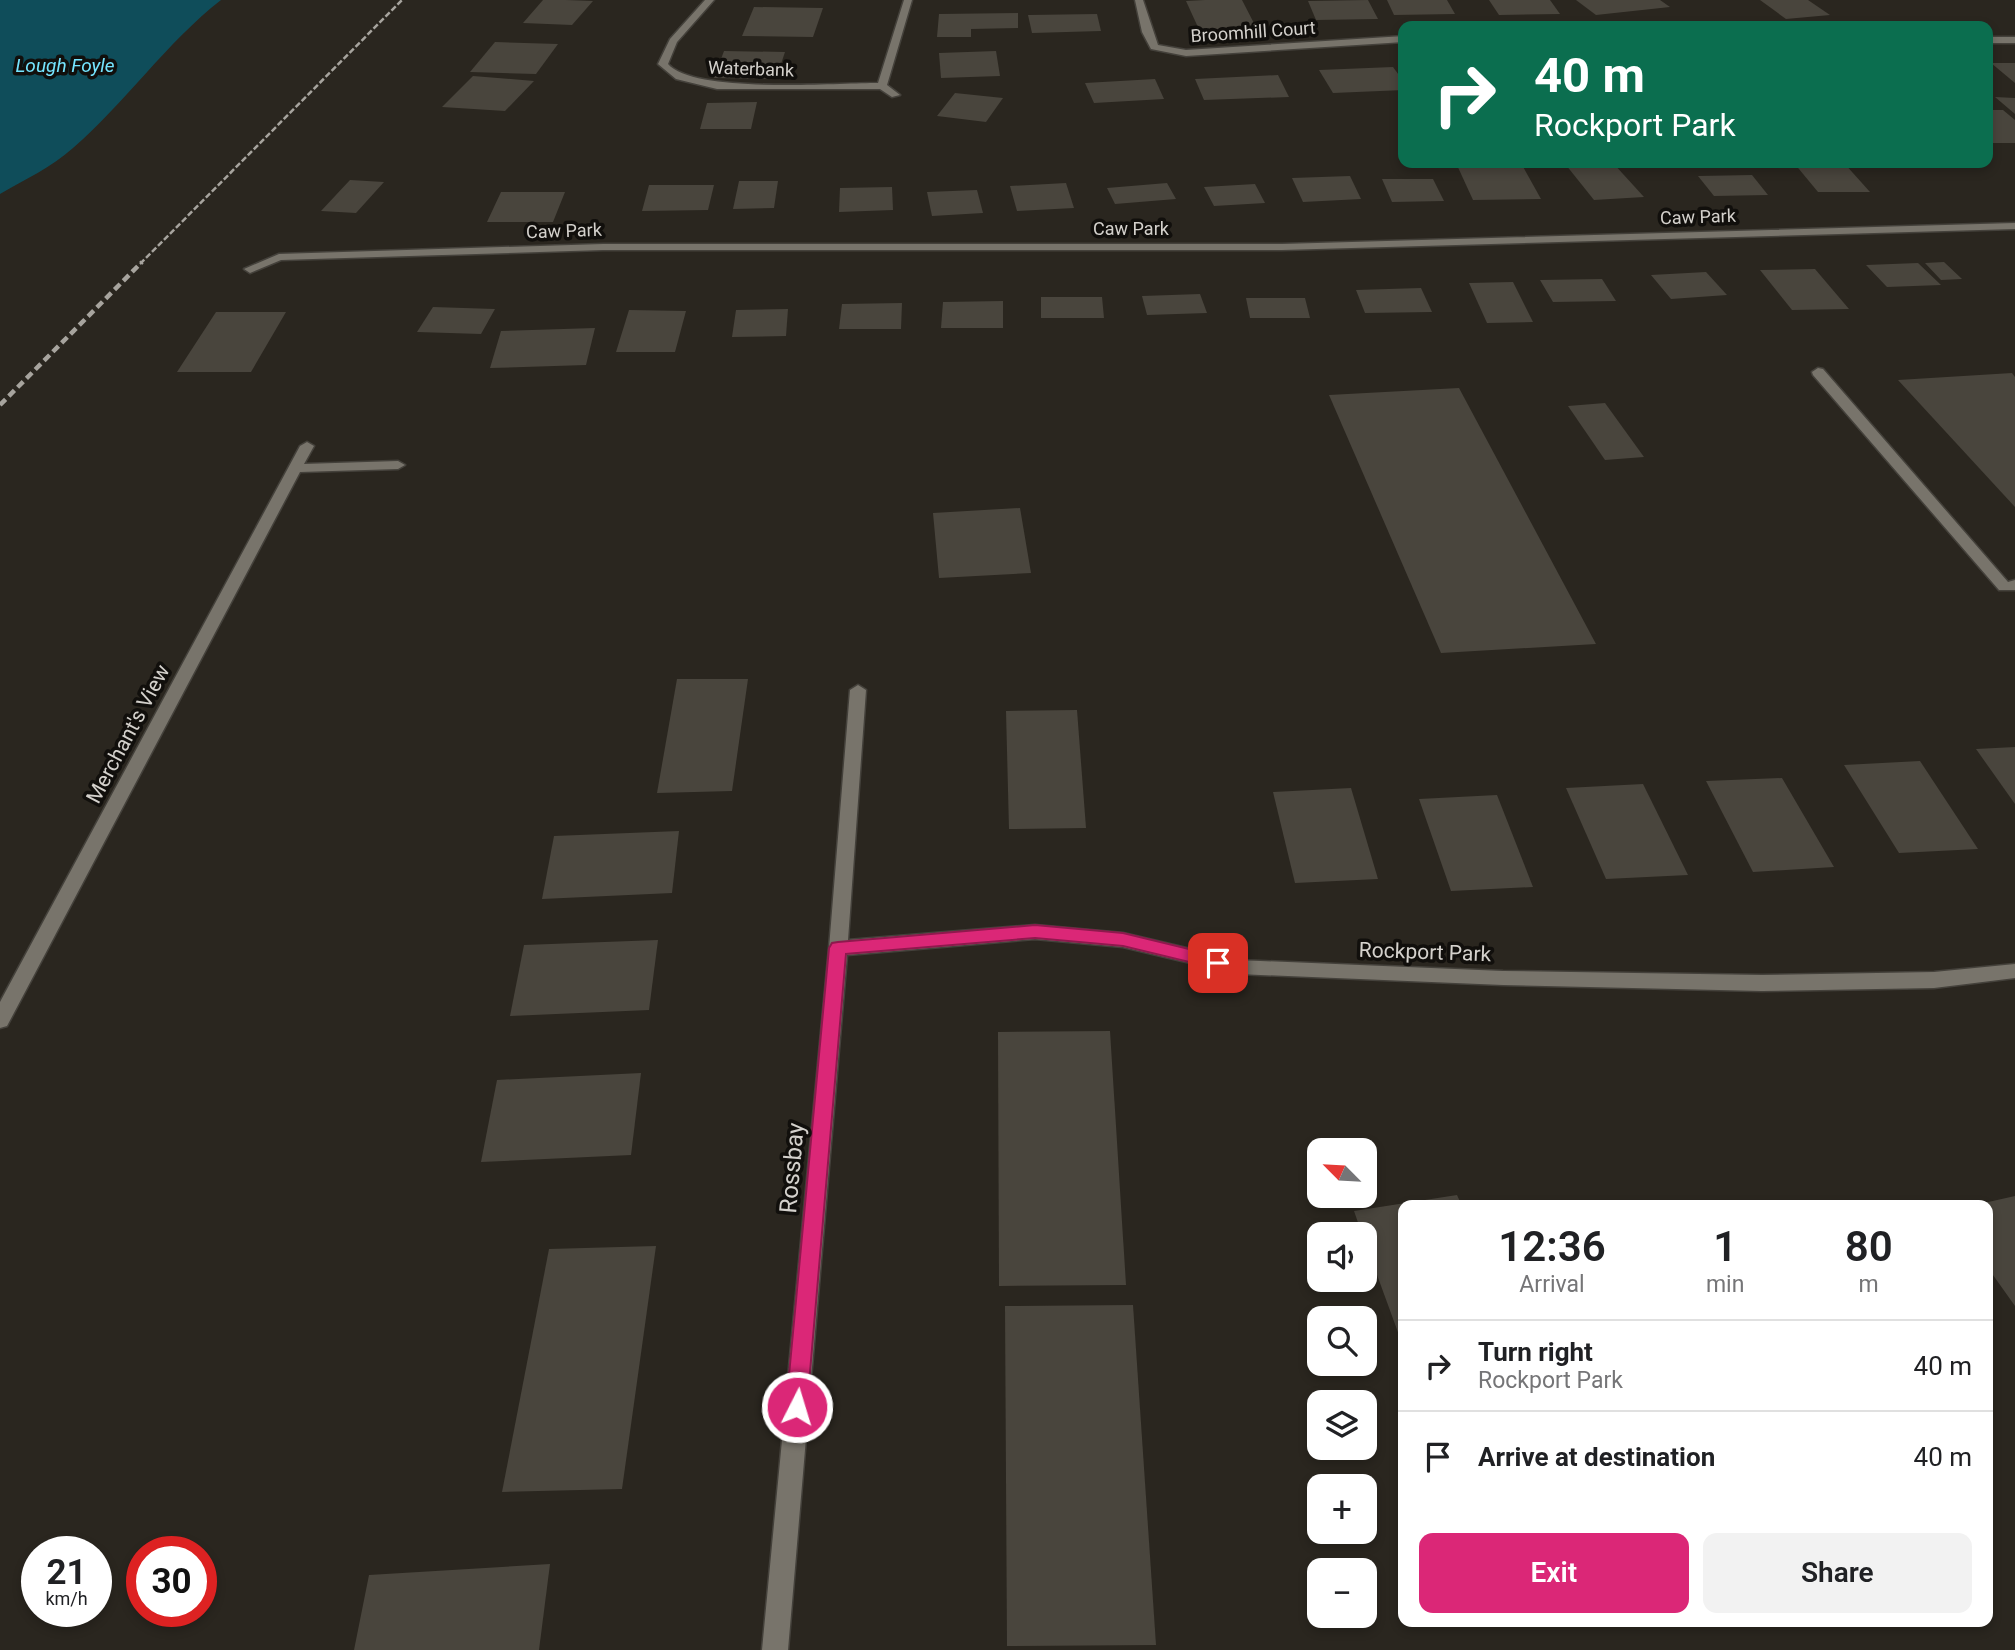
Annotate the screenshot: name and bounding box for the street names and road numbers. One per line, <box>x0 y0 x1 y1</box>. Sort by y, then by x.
street label: Broomhill Court <box>1190 17 1316 46</box>
street label: Waterbank <box>708 57 795 81</box>
street label: Caw Park <box>1660 205 1737 228</box>
street label: Caw Park <box>1093 218 1170 239</box>
street label: Caw Park <box>526 219 603 242</box>
street label: Merchant's View <box>81 661 175 807</box>
street label: Rockport Park <box>1358 938 1492 966</box>
street label: Rossbay <box>774 1121 810 1215</box>

